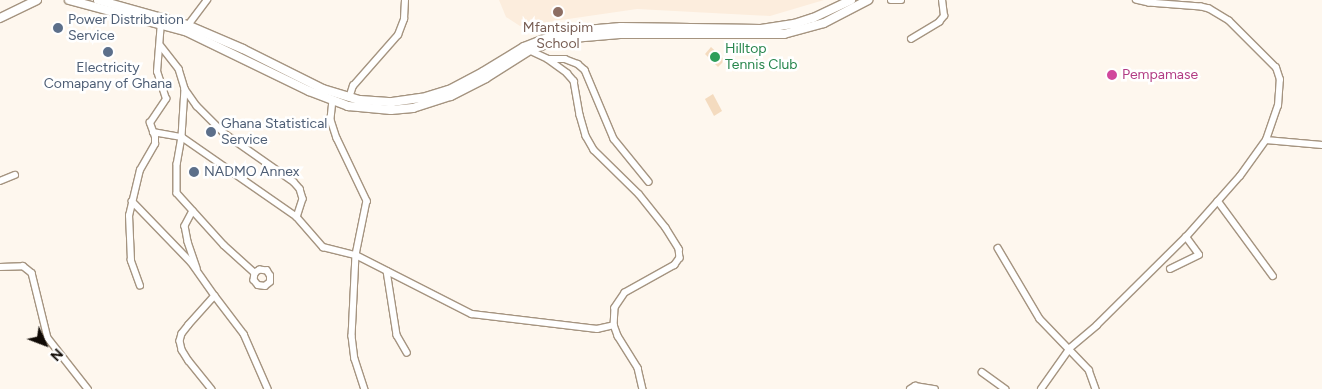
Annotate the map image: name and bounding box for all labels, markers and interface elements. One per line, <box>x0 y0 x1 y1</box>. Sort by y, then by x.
marker: Mfantsipim School <box>552 6 564 18</box>
place label: Power Distribution Service <box>68 12 184 44</box>
place label: Mfantsipim School <box>523 20 593 52</box>
marker: Power Distribution Service <box>52 22 64 34</box>
place label: Hilltop Tennis Club <box>725 41 798 74</box>
marker: Electricity Comapany of Ghana <box>102 46 114 58</box>
marker: Hilltop Tennis Club <box>709 51 721 63</box>
place label: Electricity Comapany of Ghana <box>44 60 172 92</box>
place label: Pempamase <box>1122 67 1198 83</box>
marker: Pempamase <box>1106 69 1118 81</box>
place label: Ghana Statistical Service <box>221 116 327 148</box>
marker: Ghana Statistical Service <box>205 126 217 138</box>
place label: NADMO Annex <box>204 164 299 180</box>
marker: NADMO Annex <box>188 166 200 178</box>
north arrow <box>20 319 70 369</box>
text: N <box>46 345 66 364</box>

